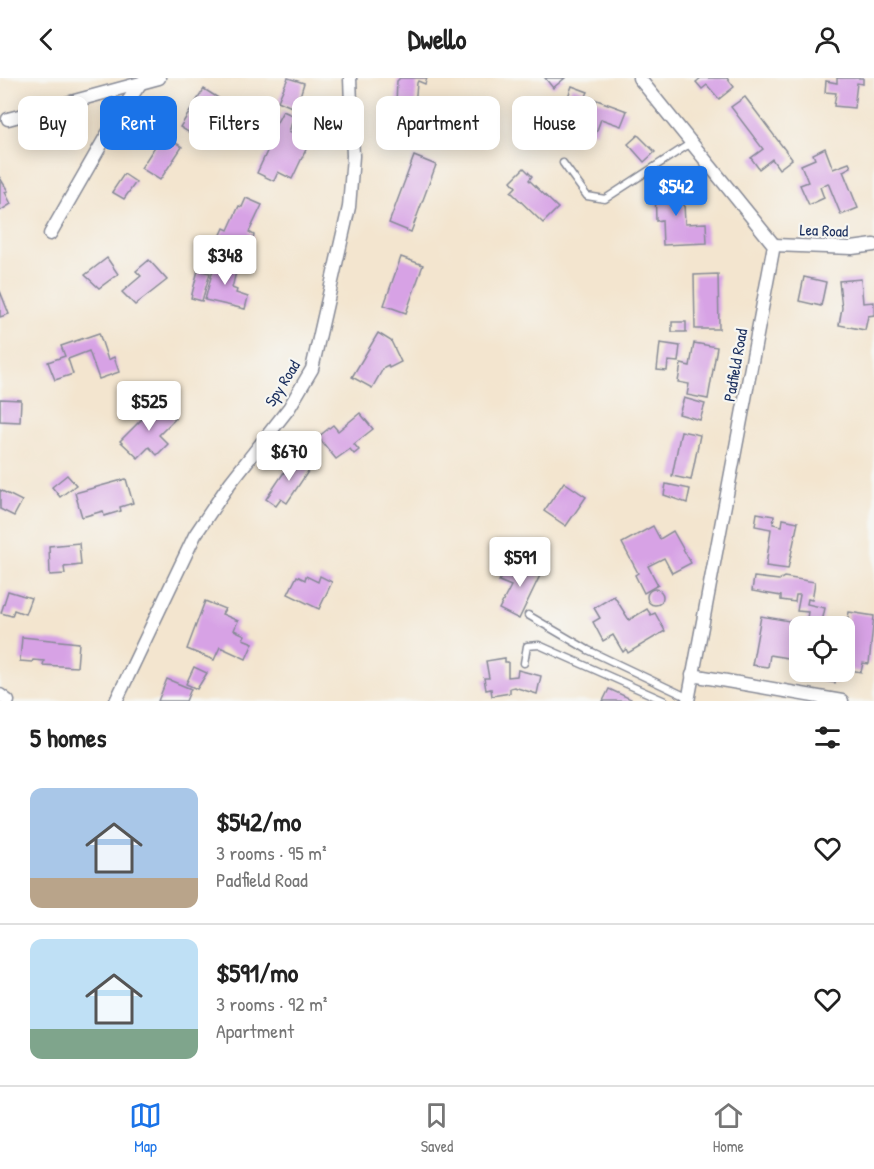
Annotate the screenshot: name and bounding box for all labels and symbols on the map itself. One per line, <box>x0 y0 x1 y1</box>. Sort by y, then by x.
pin: $542 <box>640 166 712 217</box>
street label: Lea Road <box>799 218 849 242</box>
pin: $348 <box>189 235 261 286</box>
street label: Padfield Road <box>718 327 752 403</box>
street label: Spy Road <box>259 356 305 410</box>
pin: $525 <box>113 381 185 432</box>
pin: $670 <box>253 431 325 482</box>
pin: $591 <box>484 537 556 588</box>

